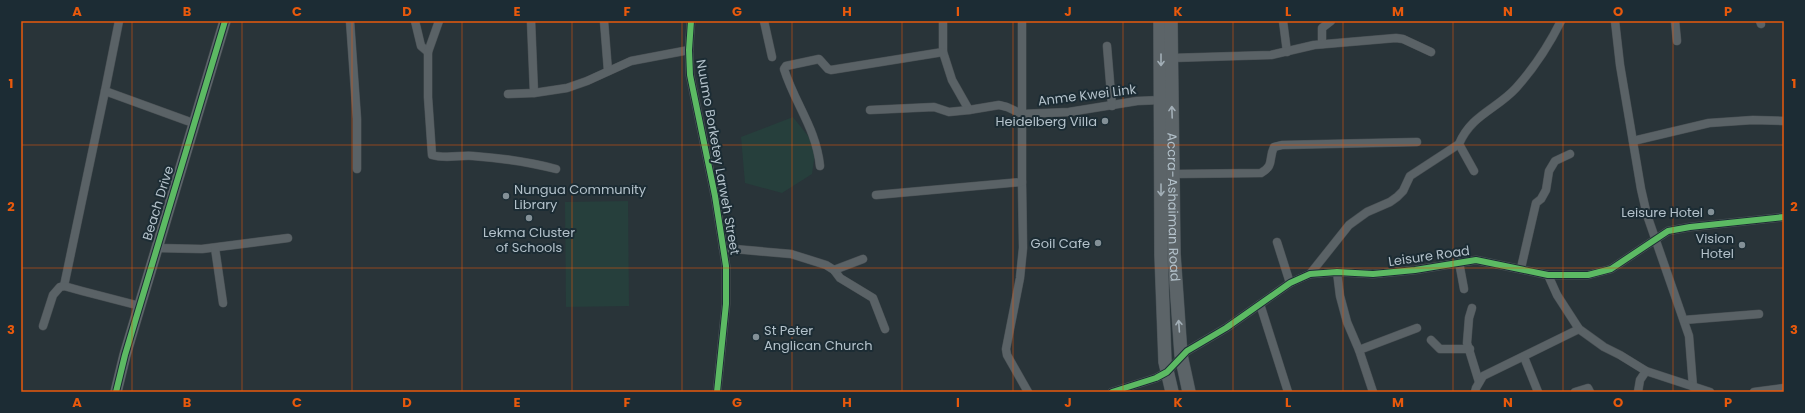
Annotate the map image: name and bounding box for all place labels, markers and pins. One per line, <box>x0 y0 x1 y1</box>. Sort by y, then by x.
place label: Heidelberg Villa <box>996 112 1097 131</box>
marker: Heidelberg Villa <box>1100 116 1110 126</box>
place label: Nungua Community Library <box>514 180 647 214</box>
marker: Nungua Community Library <box>501 191 511 201</box>
place label: Leisure Hotel <box>1621 203 1703 222</box>
marker: Leisure Hotel <box>1706 207 1716 217</box>
marker: Lekma Cluster of Schools <box>524 213 534 223</box>
place label: Lekma Cluster of Schools <box>483 223 575 257</box>
place label: Vision Hotel <box>1695 229 1734 263</box>
place label: Goil Cafe <box>1031 234 1090 253</box>
marker: Goil Cafe <box>1093 238 1103 248</box>
marker: Vision Hotel <box>1737 240 1747 250</box>
place label: St Peter Anglican Church <box>764 321 872 355</box>
marker: St Peter Anglican Church <box>751 332 761 342</box>

